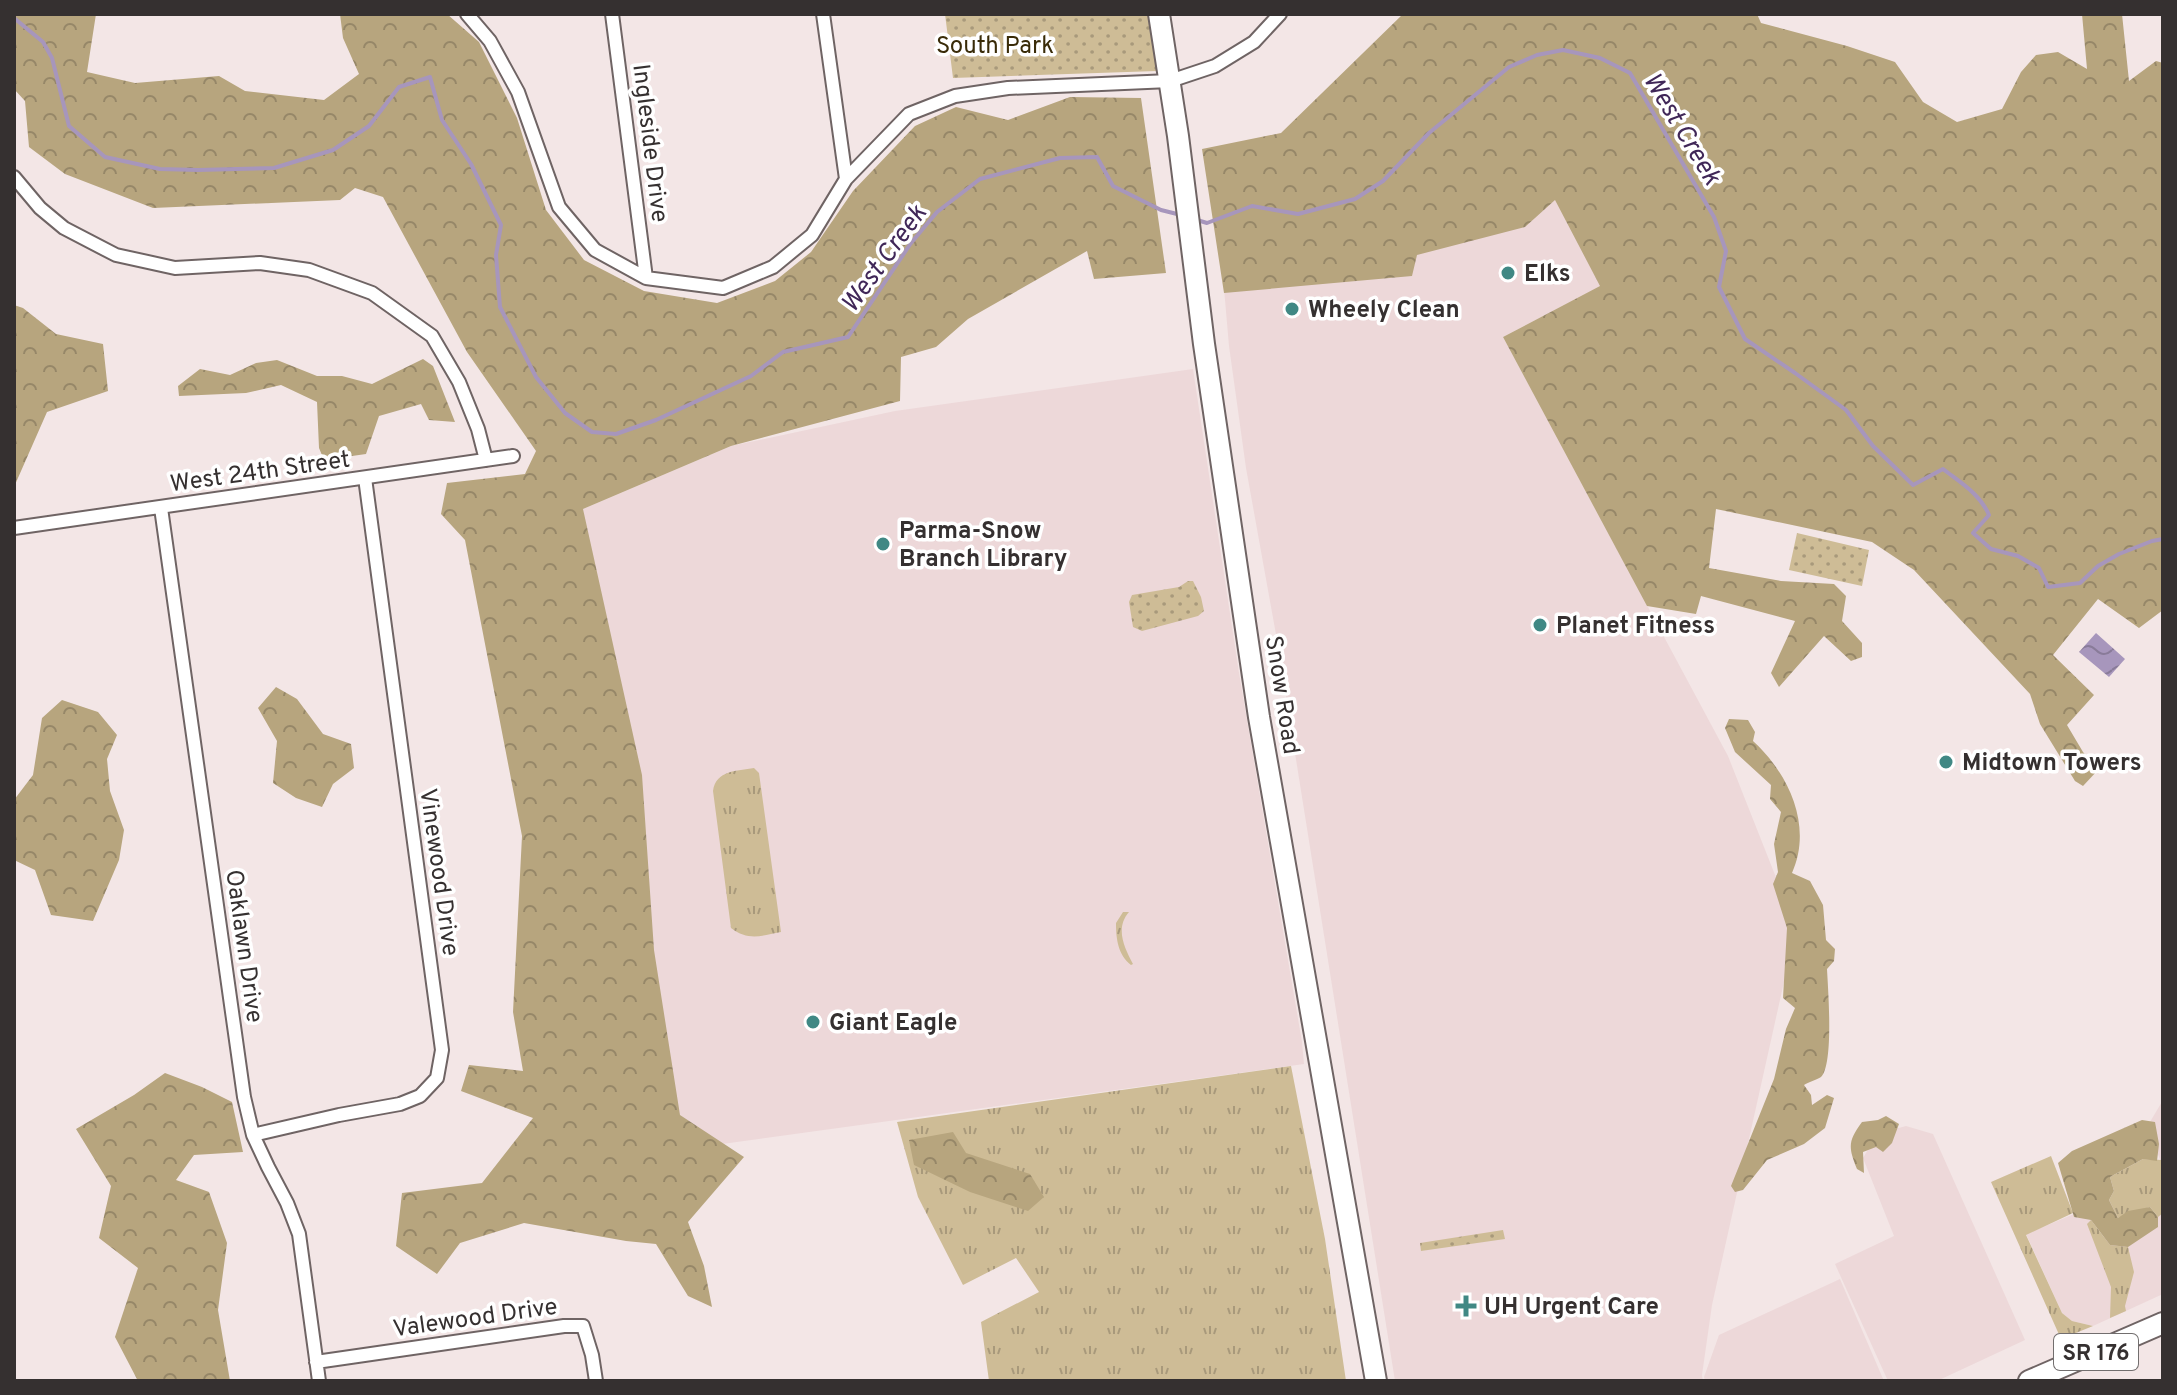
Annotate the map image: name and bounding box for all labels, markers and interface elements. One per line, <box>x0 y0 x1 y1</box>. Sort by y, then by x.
park label: South Park <box>936 32 1054 62</box>
street label: Ingleside Drive <box>624 62 674 224</box>
water label: West Creek <box>1634 67 1728 192</box>
water label: West Creek <box>835 198 936 320</box>
place label: Elks <box>1524 260 1571 290</box>
marker: Elks <box>1499 264 1517 282</box>
place label: Wheely Clean <box>1308 296 1460 326</box>
marker: Wheely Clean <box>1283 300 1301 318</box>
street label: West 24th Street <box>168 446 352 500</box>
place label: Parma-Snow Branch Library <box>899 517 1067 575</box>
marker: Parma-Snow Branch Library <box>874 535 892 553</box>
place label: Planet Fitness <box>1556 612 1715 642</box>
marker: Planet Fitness <box>1531 616 1549 634</box>
street label: Snow Road <box>1257 634 1305 757</box>
place label: Midtown Towers <box>1962 749 2142 779</box>
marker: Midtown Towers <box>1937 753 1955 771</box>
street label: Vinewood Drive <box>411 787 465 958</box>
street label: Oaklawn Drive <box>217 868 269 1025</box>
place label: Giant Eagle <box>829 1009 957 1039</box>
marker: Giant Eagle <box>804 1013 822 1031</box>
street label: Valewood Drive <box>391 1293 560 1345</box>
place label: UH Urgent Care <box>1484 1293 1659 1323</box>
marker: UH Urgent Care <box>1455 1295 1477 1317</box>
road number: SR 176 <box>2054 1334 2138 1370</box>

